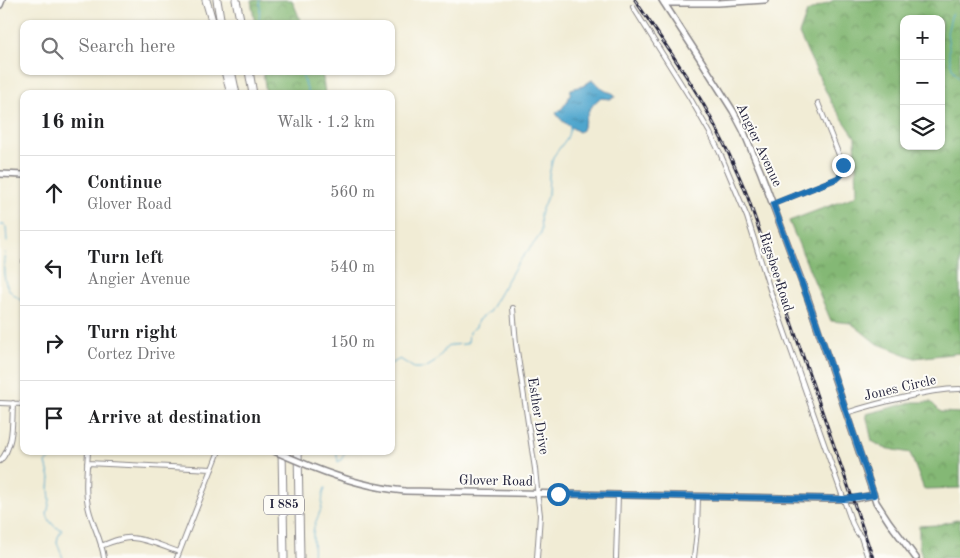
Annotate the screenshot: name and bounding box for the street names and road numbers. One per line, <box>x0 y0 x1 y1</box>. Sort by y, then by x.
street label: Angier Avenue <box>734 101 784 189</box>
street label: Rigsbee Road <box>757 231 795 313</box>
street label: Jones Circle <box>863 373 937 403</box>
street label: Esther Drive <box>525 376 551 456</box>
street label: Glover Road <box>459 473 533 489</box>
road number: I 885 <box>264 496 304 514</box>

